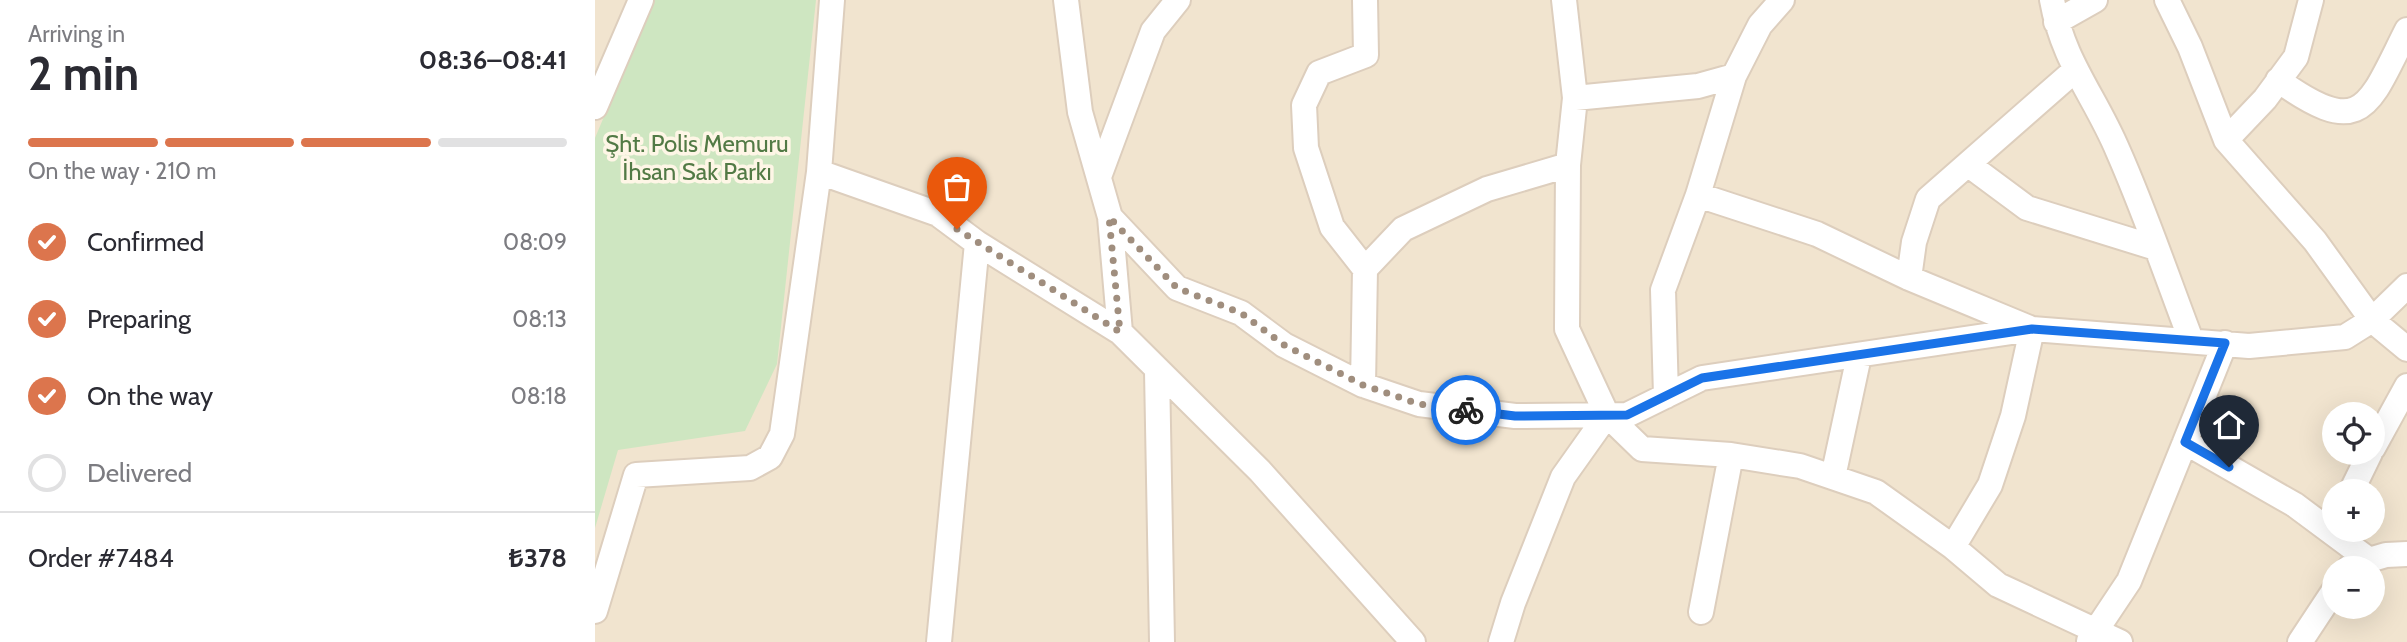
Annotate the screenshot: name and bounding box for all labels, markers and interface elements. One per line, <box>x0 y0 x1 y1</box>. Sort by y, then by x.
text: Arriving in <box>28 20 125 48</box>
text: 08:36–08:41 <box>419 44 567 76</box>
text: 2 min <box>28 46 139 102</box>
park label: Şht. Polis Memuru İhsan Sak Parkı <box>605 129 789 186</box>
text: On the way · 210 m <box>28 157 216 185</box>
pin <box>927 157 987 229</box>
icon: bag <box>938 168 976 206</box>
icon: check <box>28 223 66 261</box>
text: Confirmed <box>87 226 204 258</box>
text: 08:09 <box>503 228 567 256</box>
icon: check <box>28 300 66 338</box>
text: Preparing <box>87 303 191 335</box>
text: 08:13 <box>512 305 567 333</box>
courier <box>1431 375 1501 445</box>
icon: check <box>28 377 66 415</box>
text: On the way <box>87 380 213 412</box>
text: 08:18 <box>511 382 567 410</box>
icon: bike <box>1447 391 1485 429</box>
pin <box>2199 395 2259 467</box>
map controls <box>2322 402 2385 619</box>
button: locate <box>2322 402 2385 465</box>
icon: home <box>2210 406 2248 444</box>
text: Delivered <box>87 457 192 489</box>
button: + <box>2322 479 2385 542</box>
text: Order #7484 <box>28 542 174 574</box>
text: ₺378 <box>509 542 567 574</box>
button: − <box>2322 556 2385 619</box>

